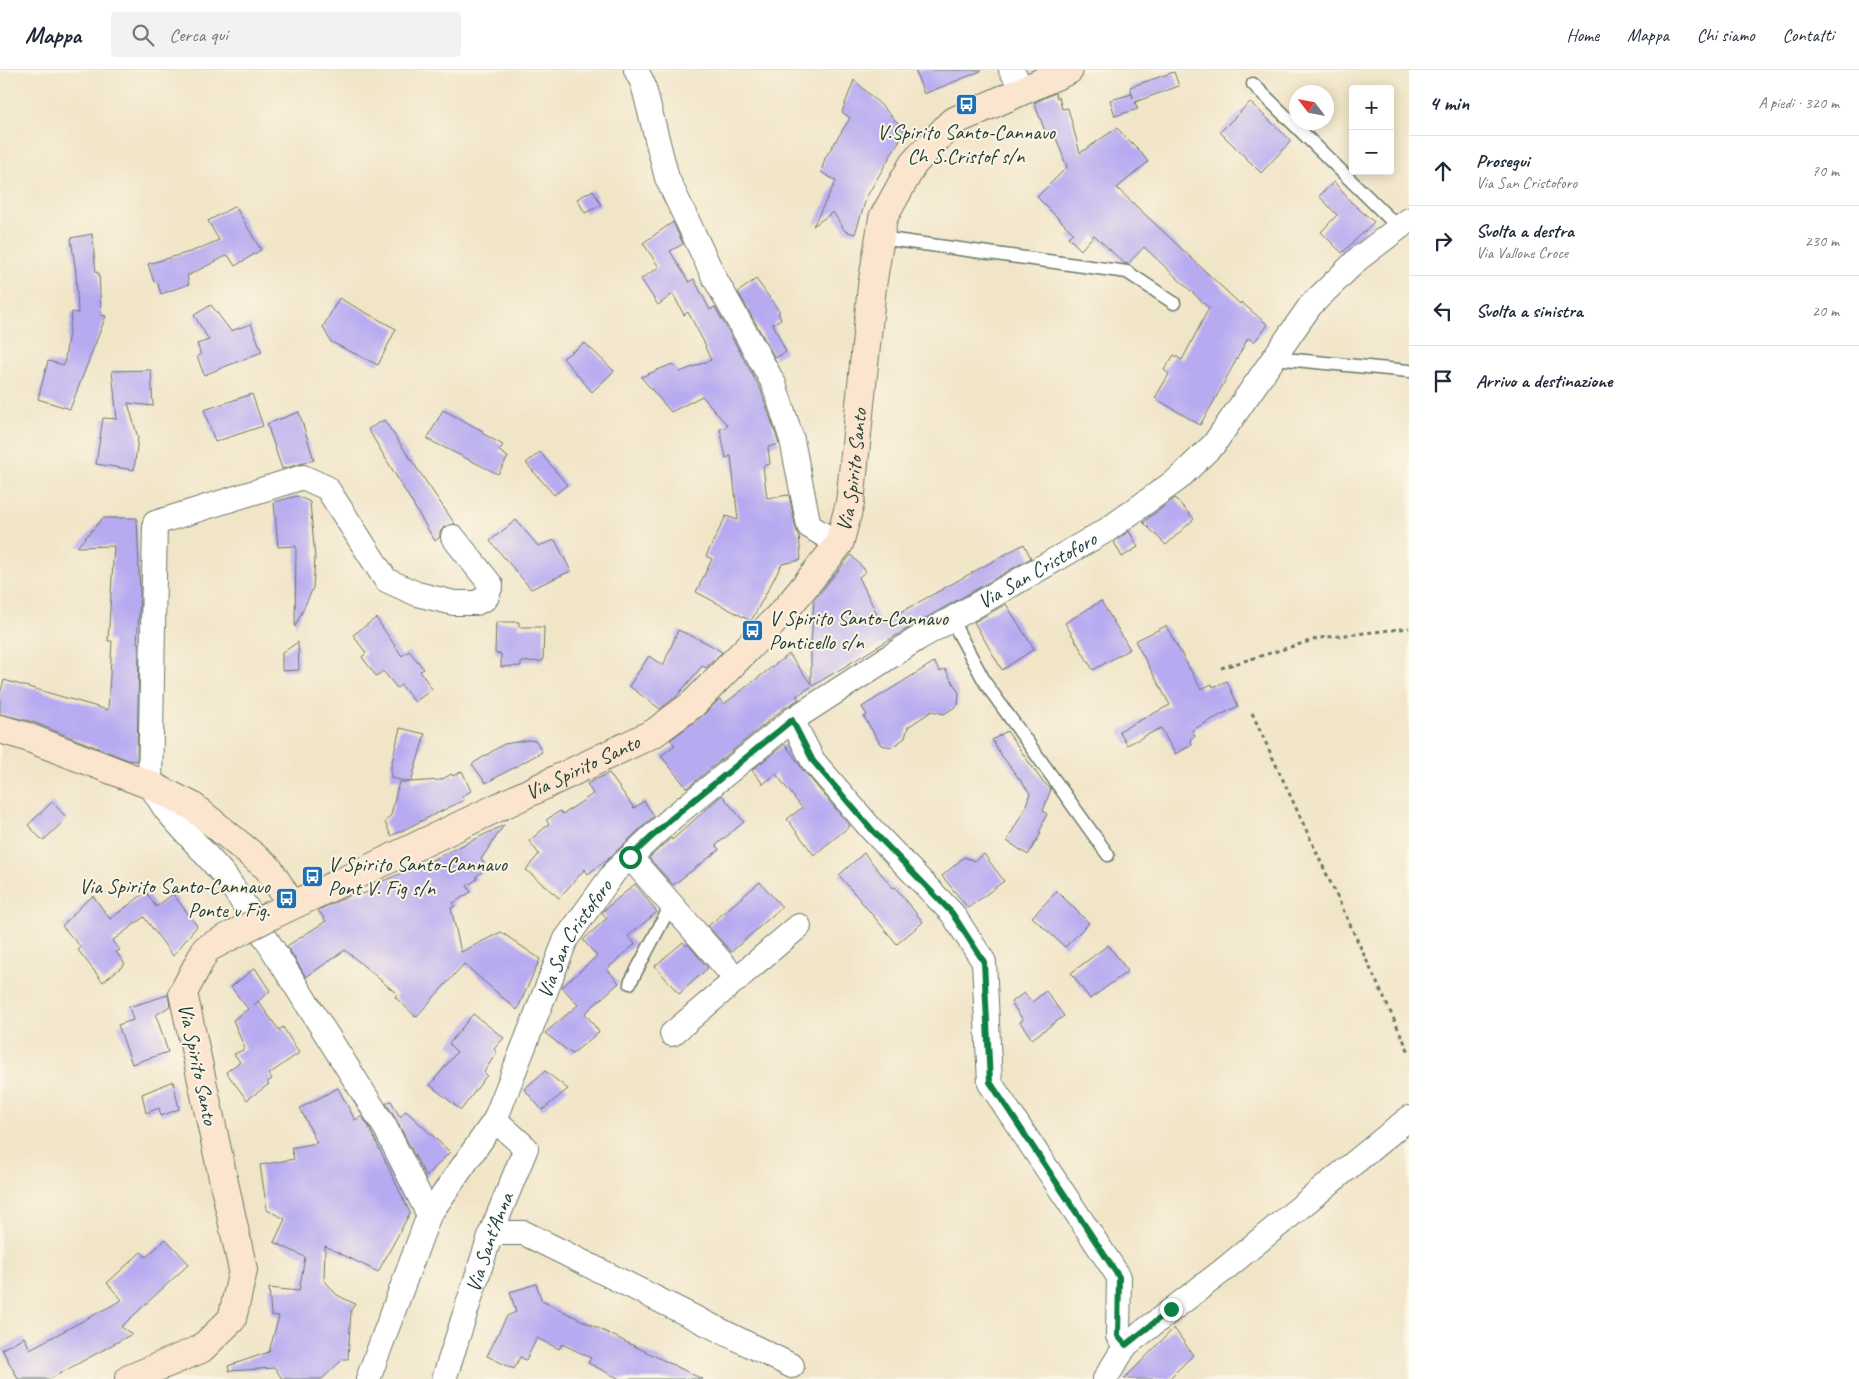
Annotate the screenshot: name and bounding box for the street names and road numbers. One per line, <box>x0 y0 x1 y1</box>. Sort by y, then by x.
street label: Via Spirito Santo <box>830 406 873 534</box>
street label: Via San Cristoforo <box>973 525 1102 614</box>
street label: Via Spirito Santo <box>521 728 645 805</box>
street label: Via San Cristoforo <box>531 873 619 1002</box>
street label: Via Spirito Santo <box>172 1001 224 1129</box>
street label: Via Sant'Anna <box>460 1187 520 1295</box>

